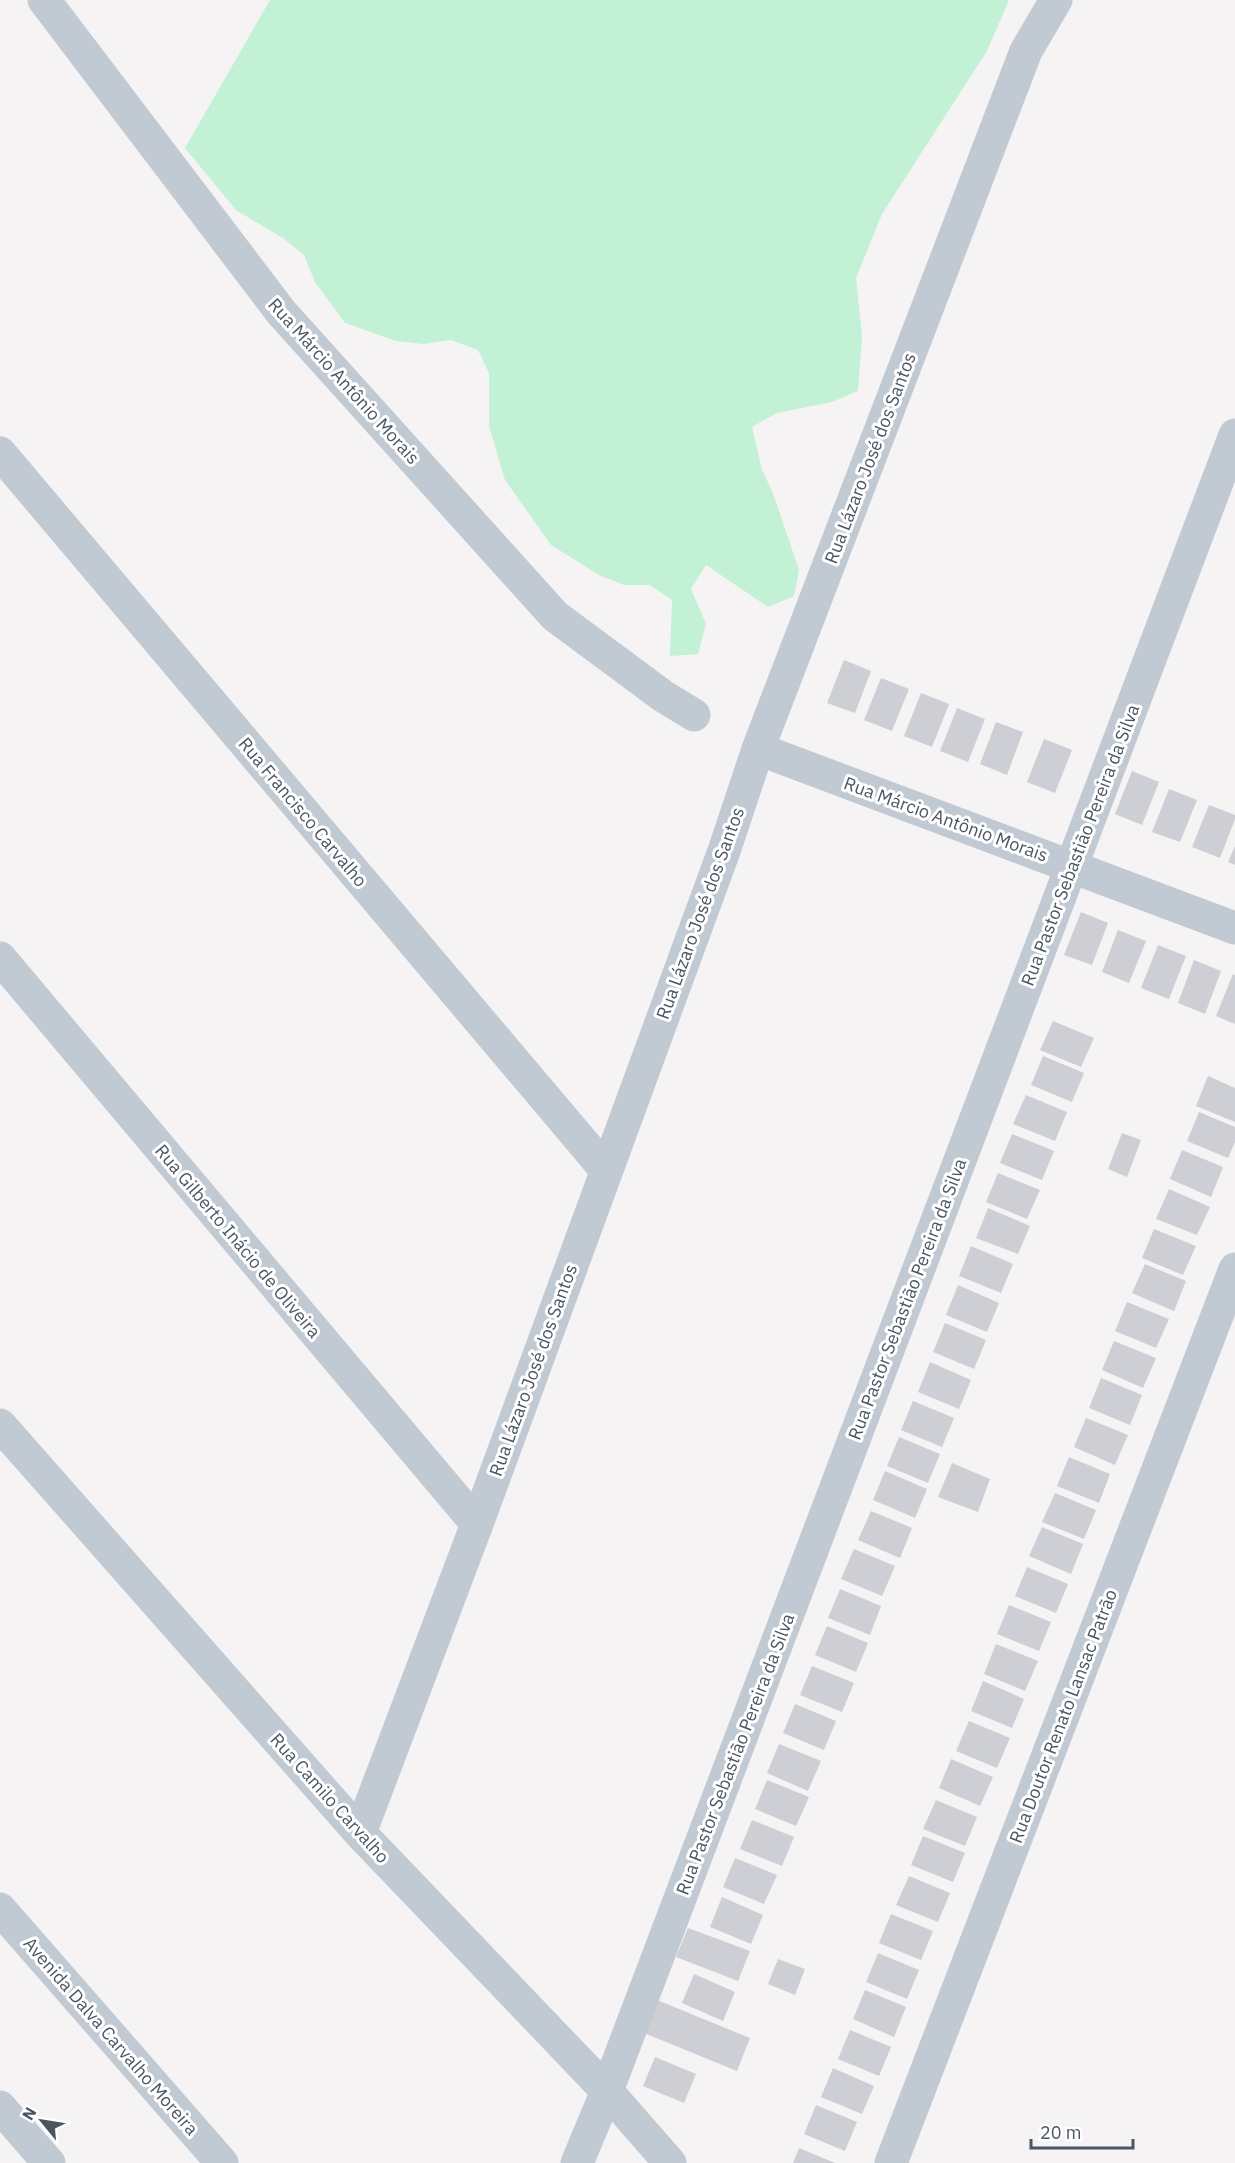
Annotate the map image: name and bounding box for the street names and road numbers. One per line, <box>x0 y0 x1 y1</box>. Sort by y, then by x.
street label: Rua Márcio Antônio Morais <box>263 293 425 469</box>
street label: Rua Lázaro José dos Santos <box>819 349 921 567</box>
street label: Rua Pastor Sebastião Pereira da Silva <box>1016 701 1145 989</box>
street label: Rua Francisco Carvalho <box>234 732 372 892</box>
street label: Rua Márcio Antônio Morais <box>841 771 1051 867</box>
street label: Rua Lázaro José dos Santos <box>651 804 749 1022</box>
street label: Rua Gilberto Inácio de Oliveira <box>150 1139 326 1343</box>
street label: Rua Pastor Sebastião Pereira da Silva <box>843 1155 972 1443</box>
street label: Rua Lázaro José dos Santos <box>484 1261 582 1479</box>
street label: Rua Doutor Renato Lansac Patrão <box>1004 1586 1122 1846</box>
street label: Rua Pastor Sebastião Pereira da Silva <box>671 1610 800 1898</box>
street label: Rua Camilo Carvalho <box>266 1728 394 1868</box>
street label: Avenida Dalva Carvalho Moreira <box>19 1932 204 2140</box>

